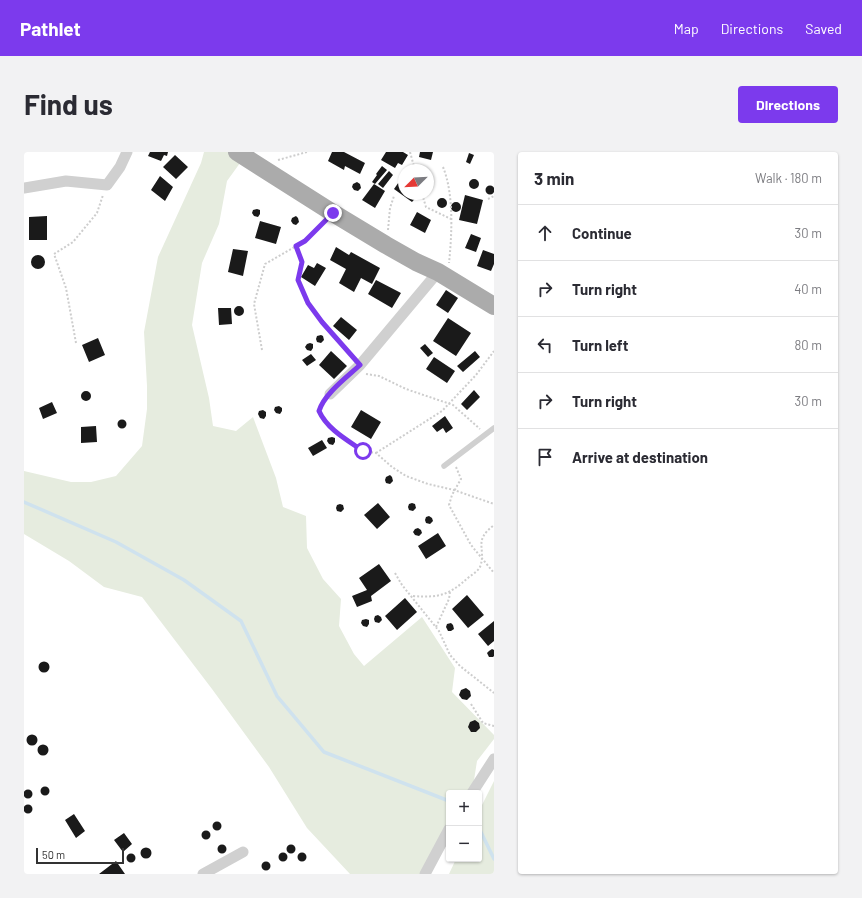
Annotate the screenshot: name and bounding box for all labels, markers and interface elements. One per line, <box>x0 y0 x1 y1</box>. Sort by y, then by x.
text: Pathlet <box>20 17 81 40</box>
text: Map <box>674 20 699 37</box>
text: Directions <box>721 20 783 37</box>
text: Saved <box>805 20 842 37</box>
button: Directions <box>738 86 838 123</box>
text: Find us <box>24 87 113 121</box>
north arrow <box>398 164 434 200</box>
text: 3 min <box>534 168 574 188</box>
text: Walk · 180 m <box>755 170 822 186</box>
route end <box>324 204 342 222</box>
icon: ahead <box>534 222 556 244</box>
text: Continue <box>572 224 632 242</box>
text: 30 m <box>795 225 822 241</box>
icon: right <box>534 278 556 300</box>
text: Turn right <box>572 280 637 298</box>
text: 40 m <box>794 281 822 297</box>
icon: left <box>534 334 556 356</box>
text: Turn left <box>572 336 628 354</box>
text: 80 m <box>795 337 822 353</box>
icon: right <box>534 390 556 412</box>
text: Turn right <box>572 392 637 410</box>
text: 30 m <box>795 393 822 409</box>
route start <box>354 442 372 460</box>
icon: arrive <box>534 446 556 468</box>
text: Arrive at destination <box>572 448 708 466</box>
map controls <box>446 790 482 862</box>
button: + <box>446 790 482 826</box>
button: − <box>446 826 482 862</box>
scale bar <box>36 846 124 865</box>
text: 50 m <box>42 848 65 861</box>

